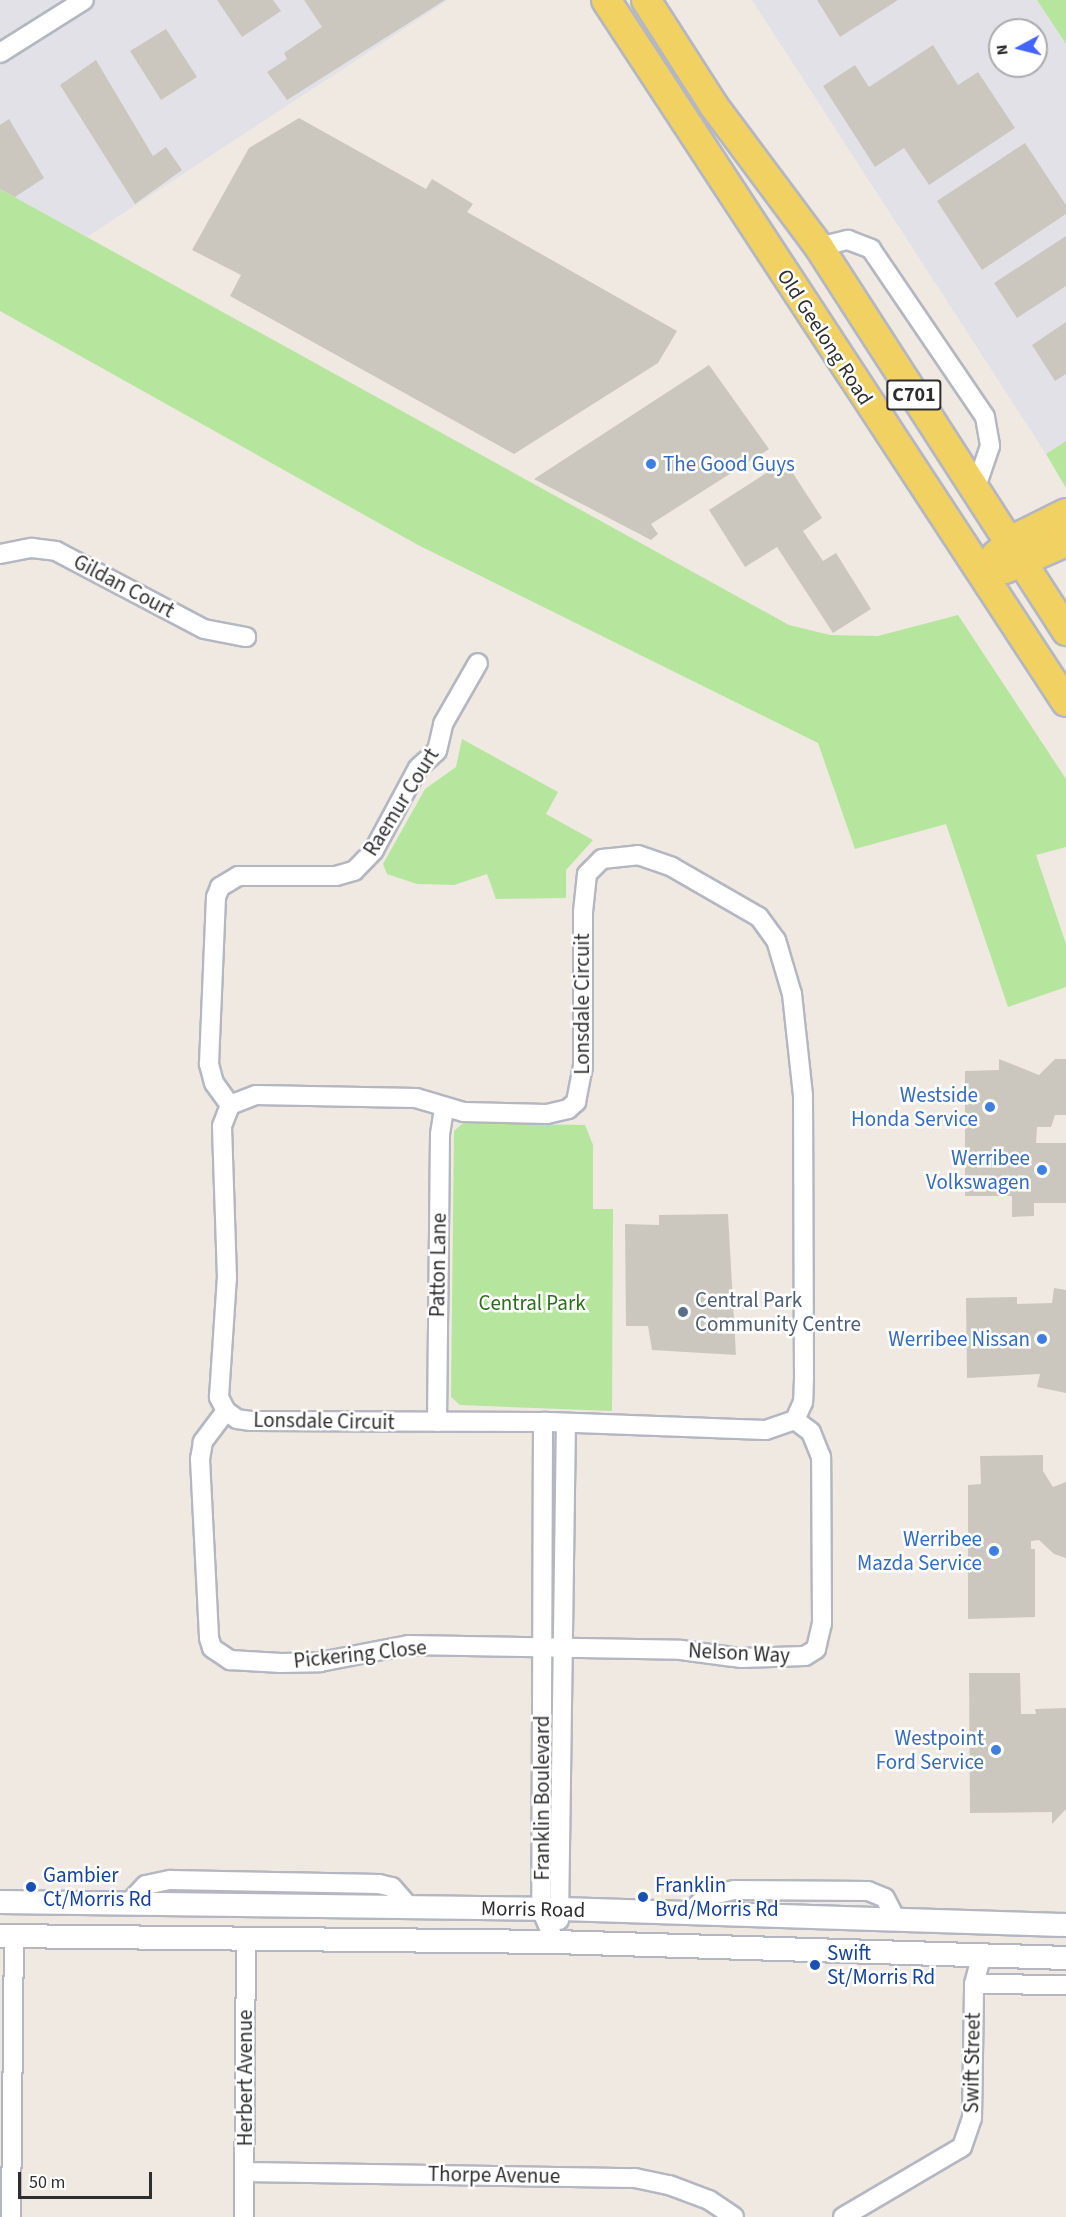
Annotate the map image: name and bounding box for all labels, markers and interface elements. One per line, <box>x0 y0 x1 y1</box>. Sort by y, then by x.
north arrow <box>988 18 1048 78</box>
text: N <box>991 43 1014 57</box>
street label: Old Geelong Road <box>772 264 878 410</box>
road number: C701 <box>886 378 942 412</box>
place label: The Good Guys <box>663 451 795 477</box>
marker: The Good Guys <box>644 457 658 471</box>
street label: Gildan Court <box>69 549 179 623</box>
street label: Raemur Court <box>358 743 444 861</box>
street label: Lonsdale Circuit <box>569 933 595 1075</box>
place label: Westside Honda Service <box>851 1082 978 1132</box>
marker: Westside Honda Service <box>983 1100 997 1114</box>
place label: Werribee Volkswagen <box>926 1145 1030 1195</box>
marker: Werribee Volkswagen <box>1035 1163 1049 1177</box>
street label: Patton Lane <box>424 1213 452 1317</box>
place label: Central Park Community Centre <box>695 1287 861 1337</box>
park label: Central Park <box>478 1290 586 1316</box>
marker: Central Park Community Centre <box>676 1305 690 1319</box>
place label: Werribee Nissan <box>888 1326 1030 1352</box>
marker: Werribee Nissan <box>1035 1332 1049 1346</box>
street label: Lonsdale Circuit <box>253 1407 395 1435</box>
place label: Werribee Mazda Service <box>857 1526 982 1576</box>
marker: Werribee Mazda Service <box>987 1544 1001 1558</box>
street label: Pickering Close <box>292 1634 428 1674</box>
street label: Nelson Way <box>688 1638 790 1668</box>
street label: Franklin Boulevard <box>529 1715 555 1881</box>
place label: Westpoint Ford Service <box>876 1725 984 1775</box>
marker: Westpoint Ford Service <box>989 1743 1003 1757</box>
place label: Gambier Ct/Morris Rd <box>43 1862 152 1912</box>
place label: Franklin Bvd/Morris Rd <box>655 1872 779 1922</box>
marker: Gambier Ct/Morris Rd <box>24 1880 38 1894</box>
marker: Franklin Bvd/Morris Rd <box>636 1890 650 1904</box>
street label: Morris Road <box>481 1895 585 1923</box>
place label: Swift St/Morris Rd <box>827 1940 935 1990</box>
marker: Swift St/Morris Rd <box>808 1958 822 1972</box>
street label: Herbert Avenue <box>232 2010 258 2146</box>
street label: Swift Street <box>959 2012 985 2114</box>
scale bar <box>21 2160 154 2198</box>
street label: Thorpe Avenue <box>428 2161 560 2189</box>
text: 50 m <box>29 2170 65 2195</box>

